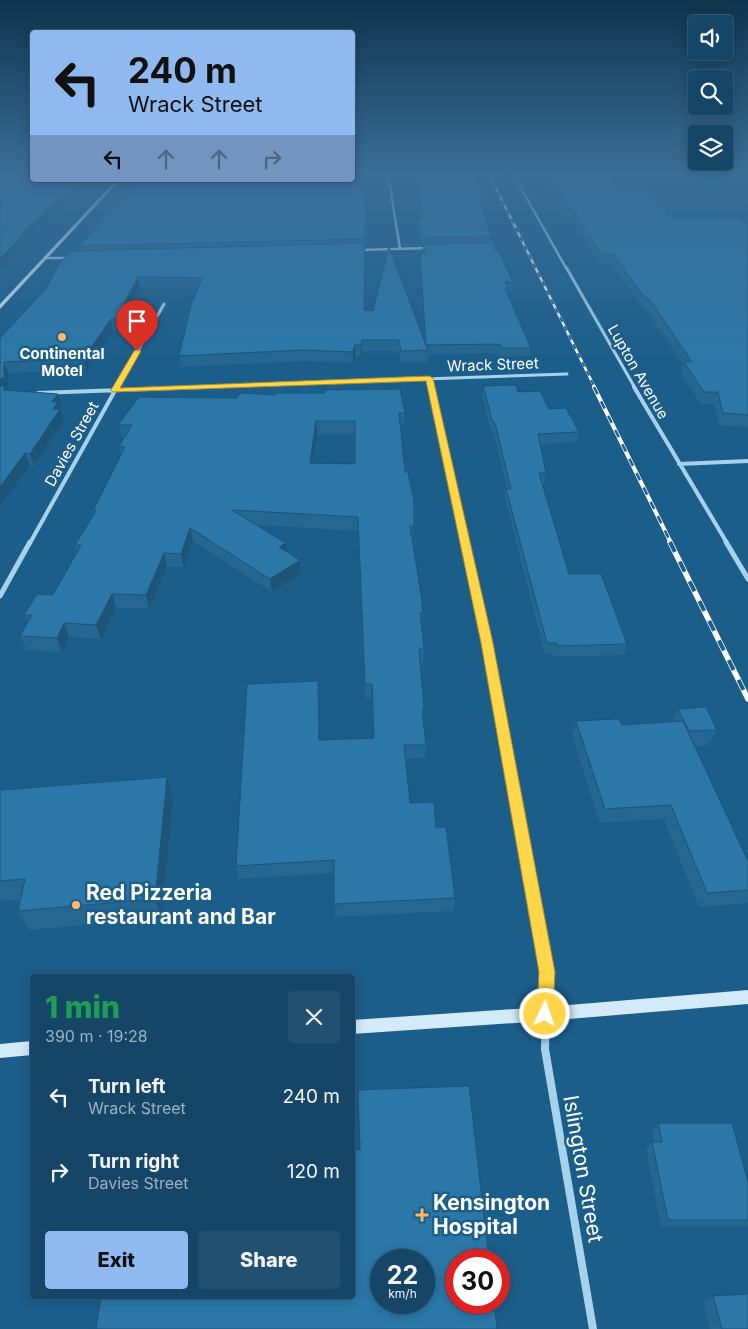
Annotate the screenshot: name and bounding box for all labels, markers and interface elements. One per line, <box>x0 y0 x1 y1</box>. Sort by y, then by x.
map controls <box>688 15 733 170</box>
button: sound <box>688 15 733 60</box>
text: 240 m <box>128 49 237 91</box>
icon: left <box>45 50 110 115</box>
button: search <box>688 70 733 115</box>
text: Wrack Street <box>128 91 262 117</box>
button: layers <box>688 125 733 170</box>
icon: left <box>99 145 127 173</box>
icon: ahead <box>152 145 180 173</box>
icon: ahead <box>205 145 233 173</box>
icon: right <box>258 145 286 173</box>
pin <box>116 300 158 351</box>
icon: arrive <box>123 307 151 335</box>
street label: Lupton Avenue <box>604 321 673 422</box>
marker: Continental Motel <box>56 331 68 343</box>
place label: Continental Motel <box>19 344 105 380</box>
street label: Wrack Street <box>447 353 539 376</box>
street label: Davies Street <box>40 398 103 490</box>
place label: Red Pizzeria restaurant and Bar <box>86 880 276 929</box>
marker: Red Pizzeria restaurant and Bar <box>70 899 82 911</box>
position arrow <box>518 987 570 1039</box>
text: 1 min <box>45 989 120 1025</box>
button: close <box>288 991 340 1043</box>
text: 390 m · 19:28 <box>45 1026 148 1046</box>
text: Turn left <box>88 1075 166 1098</box>
icon: left <box>45 1083 73 1111</box>
text: 240 m <box>282 1085 340 1108</box>
street label: Islington Street <box>558 1093 609 1245</box>
text: Wrack Street <box>88 1098 186 1118</box>
text: Turn right <box>88 1150 179 1173</box>
icon: right <box>45 1158 73 1186</box>
text: 120 m <box>287 1160 340 1183</box>
text: Davies Street <box>88 1173 189 1193</box>
place label: Kensington Hospital <box>433 1190 550 1239</box>
marker: Kensington Hospital <box>415 1208 429 1222</box>
button: Exit <box>45 1231 188 1289</box>
button: Share <box>198 1231 340 1289</box>
speed limit sign: 30 <box>445 1249 510 1314</box>
text: 22 <box>387 1260 418 1290</box>
text: km/h <box>388 1286 417 1301</box>

